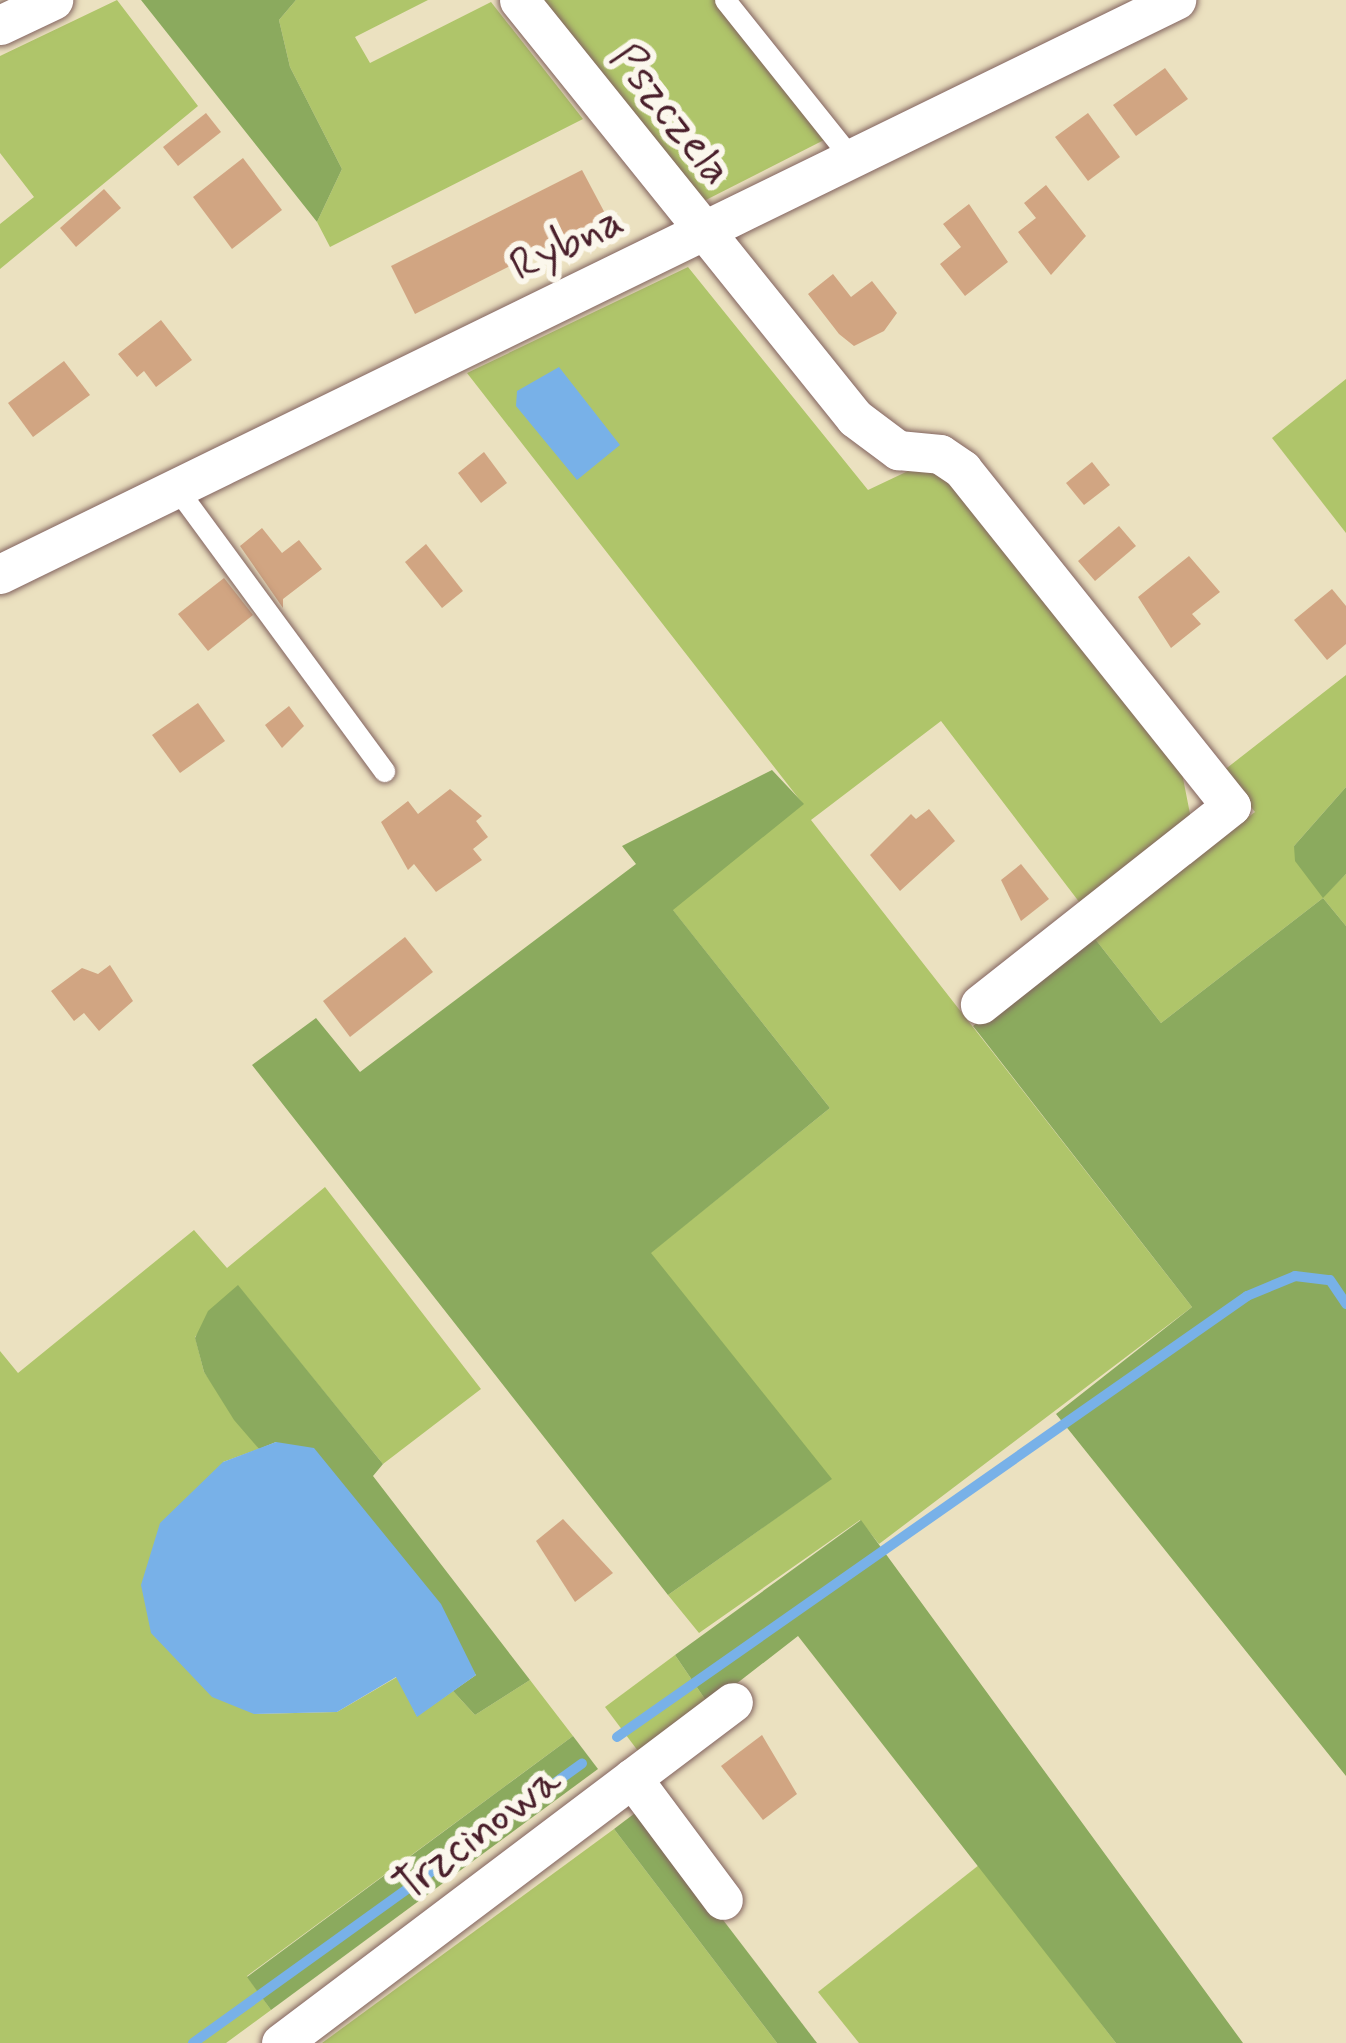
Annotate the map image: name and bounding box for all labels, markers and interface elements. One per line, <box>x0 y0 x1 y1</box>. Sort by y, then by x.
street label: Pszczela <box>598 33 742 197</box>
street label: Rybna <box>502 194 632 294</box>
street label: Trzcinowa <box>384 1754 572 1914</box>

